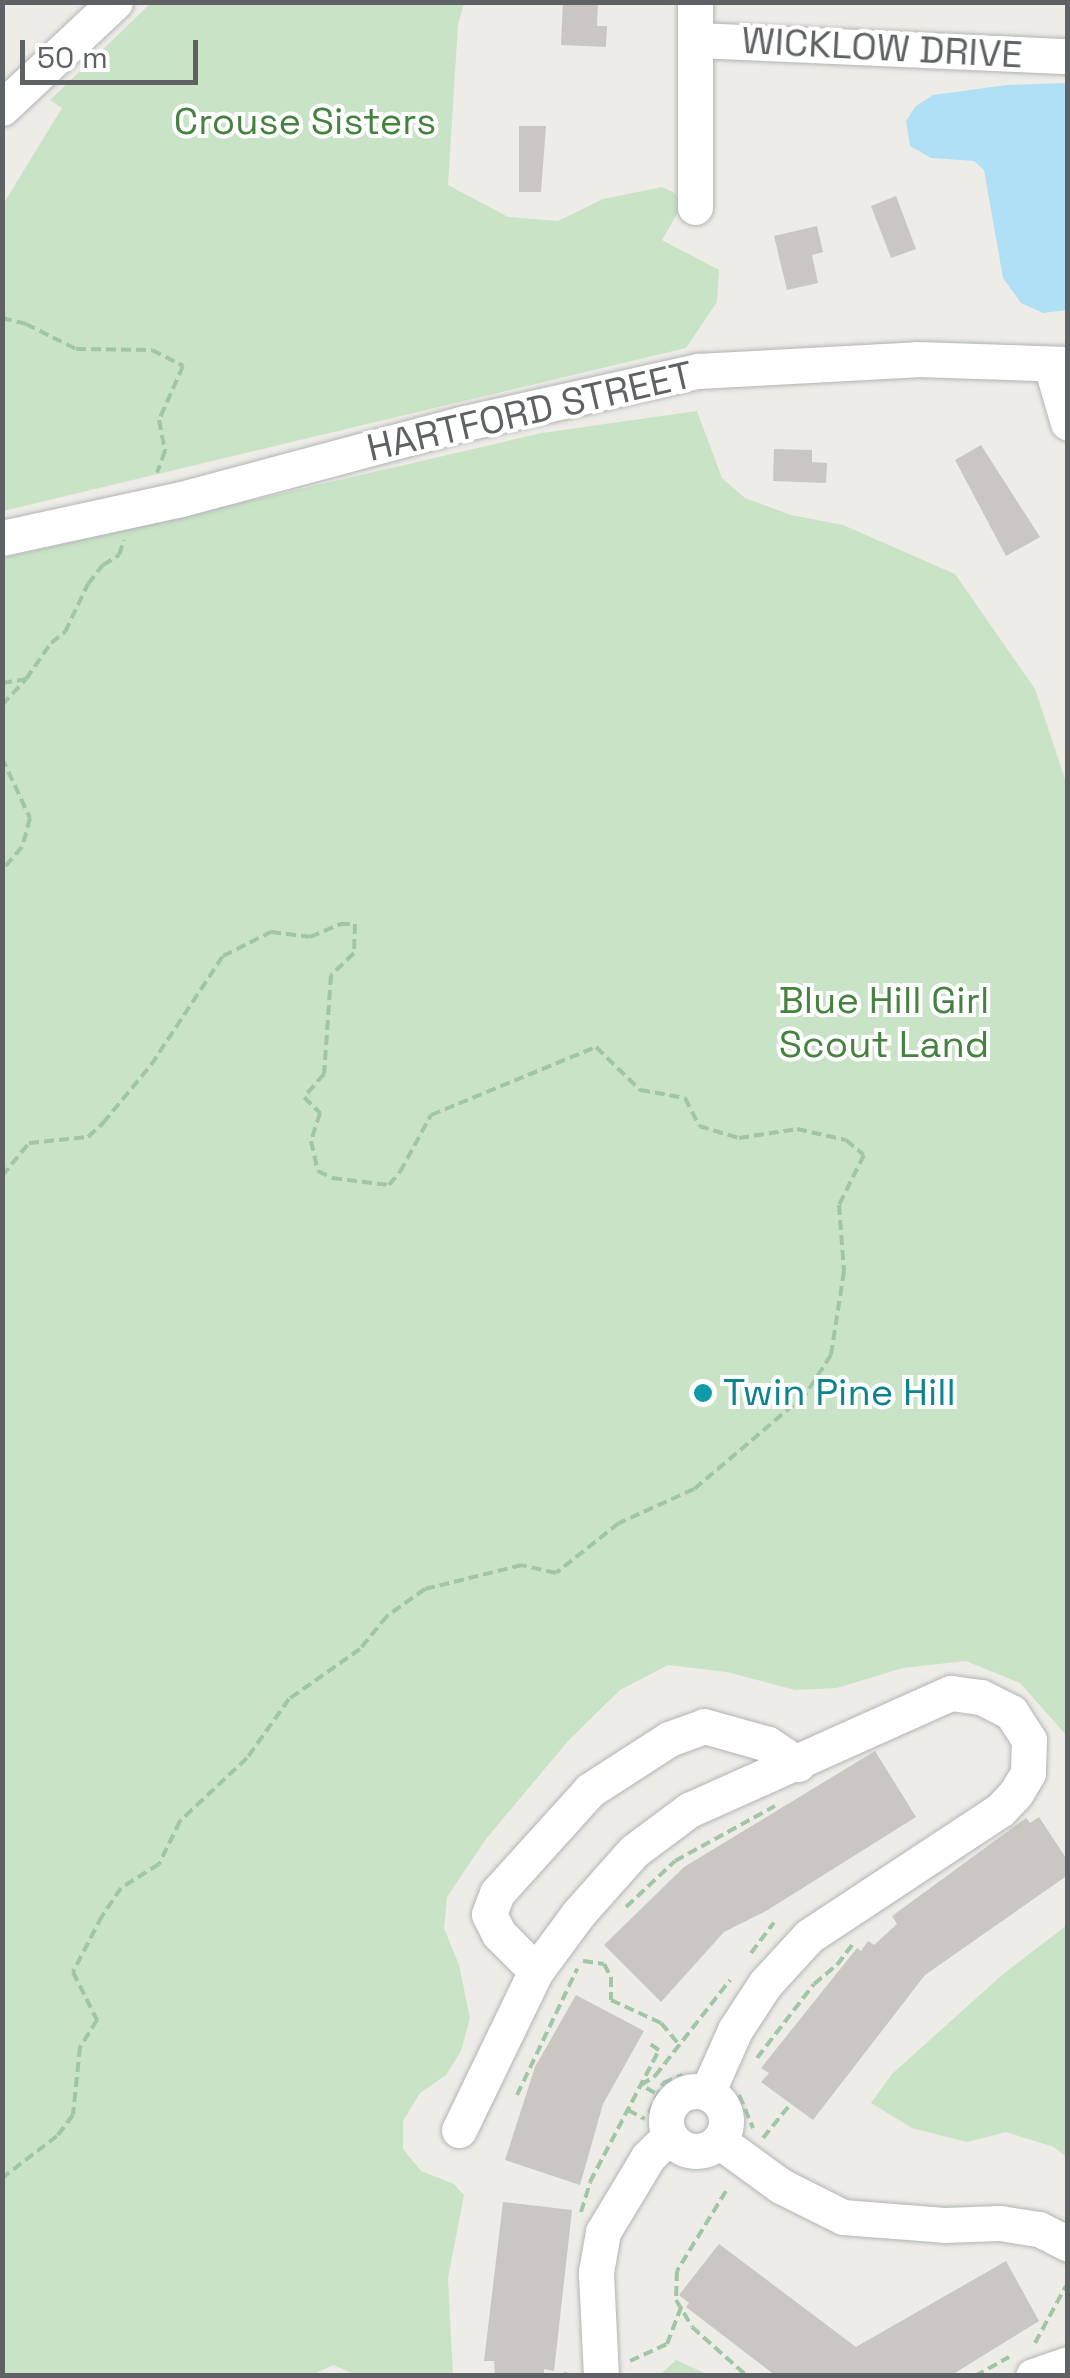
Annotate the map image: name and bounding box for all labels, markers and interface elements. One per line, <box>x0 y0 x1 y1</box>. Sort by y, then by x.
street label: WICKLOW DRIVE <box>740 18 1024 78</box>
scale bar <box>25 20 202 82</box>
text: 50 m <box>37 38 108 77</box>
park label: Crouse Sisters <box>174 99 436 145</box>
street label: HARTFORD STREET <box>363 352 697 472</box>
park label: Blue Hill Girl Scout Land <box>779 978 989 1068</box>
place label: Twin Pine Hill <box>723 1370 956 1416</box>
marker: Twin Pine Hill <box>692 1382 714 1404</box>

